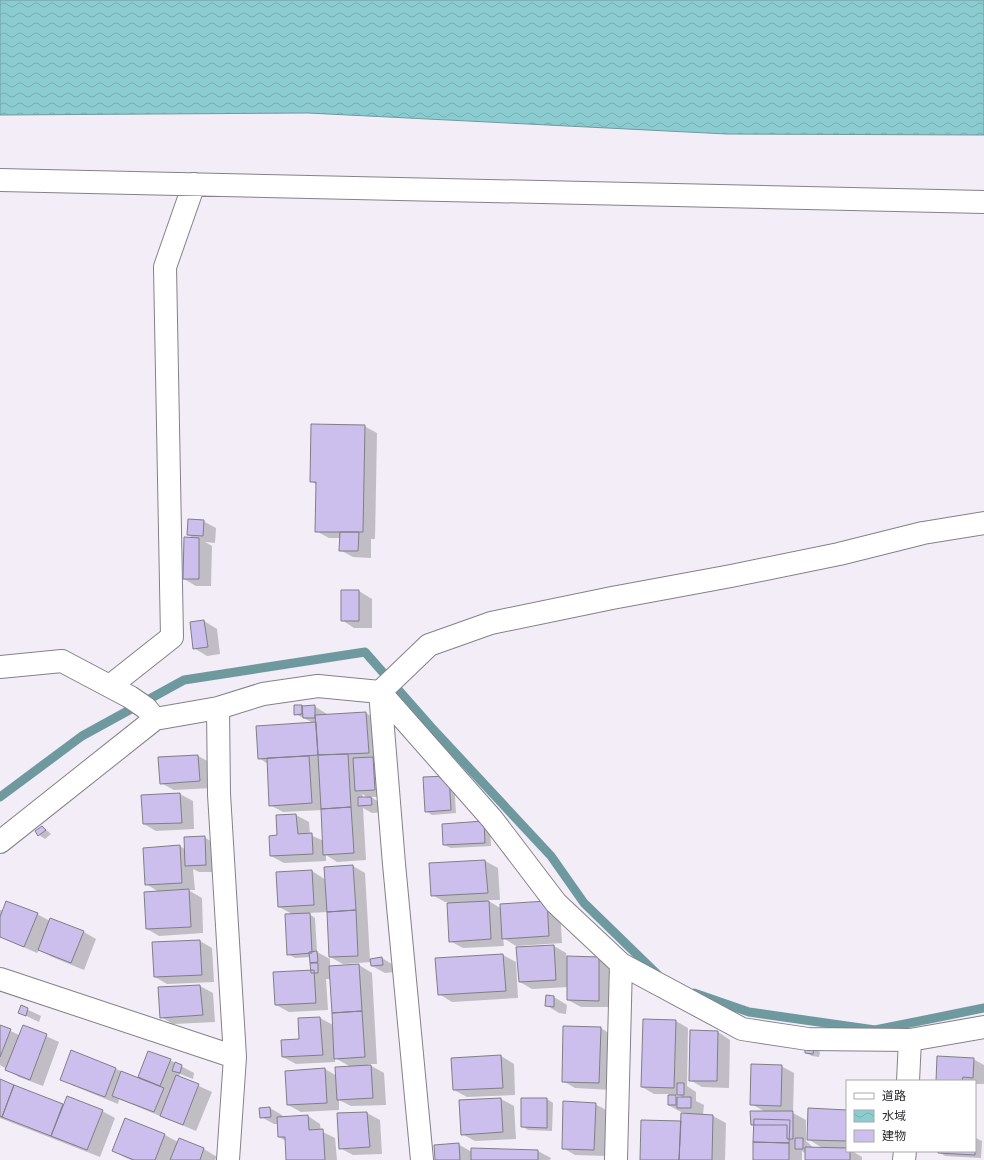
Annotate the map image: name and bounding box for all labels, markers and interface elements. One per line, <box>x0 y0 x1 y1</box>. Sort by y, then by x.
legend <box>846 1080 976 1152</box>
text: 道路 <box>882 1088 906 1103</box>
text: 水域 <box>882 1108 906 1123</box>
text: 建物 <box>882 1128 906 1143</box>

